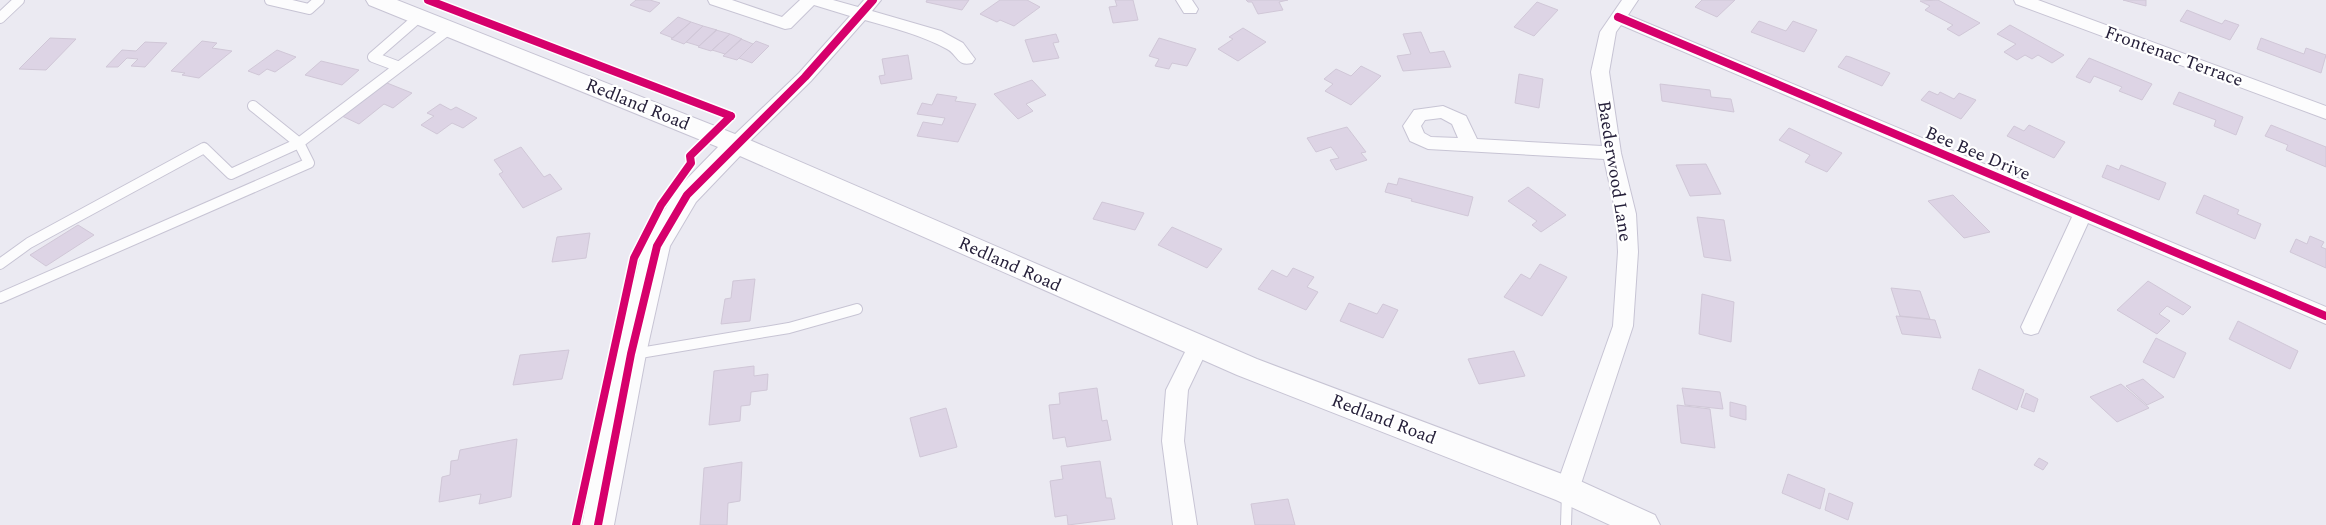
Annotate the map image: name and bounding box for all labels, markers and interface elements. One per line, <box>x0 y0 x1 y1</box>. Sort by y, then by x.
street label: Frontenac Terrace <box>2101 19 2247 94</box>
street label: Redland Road <box>582 71 694 138</box>
street label: Baederwood Lane <box>1590 99 1639 244</box>
street label: Bee Bee Drive <box>1921 119 2035 188</box>
street label: Redland Road <box>954 230 1066 299</box>
street label: Redland Road <box>1327 387 1440 452</box>

